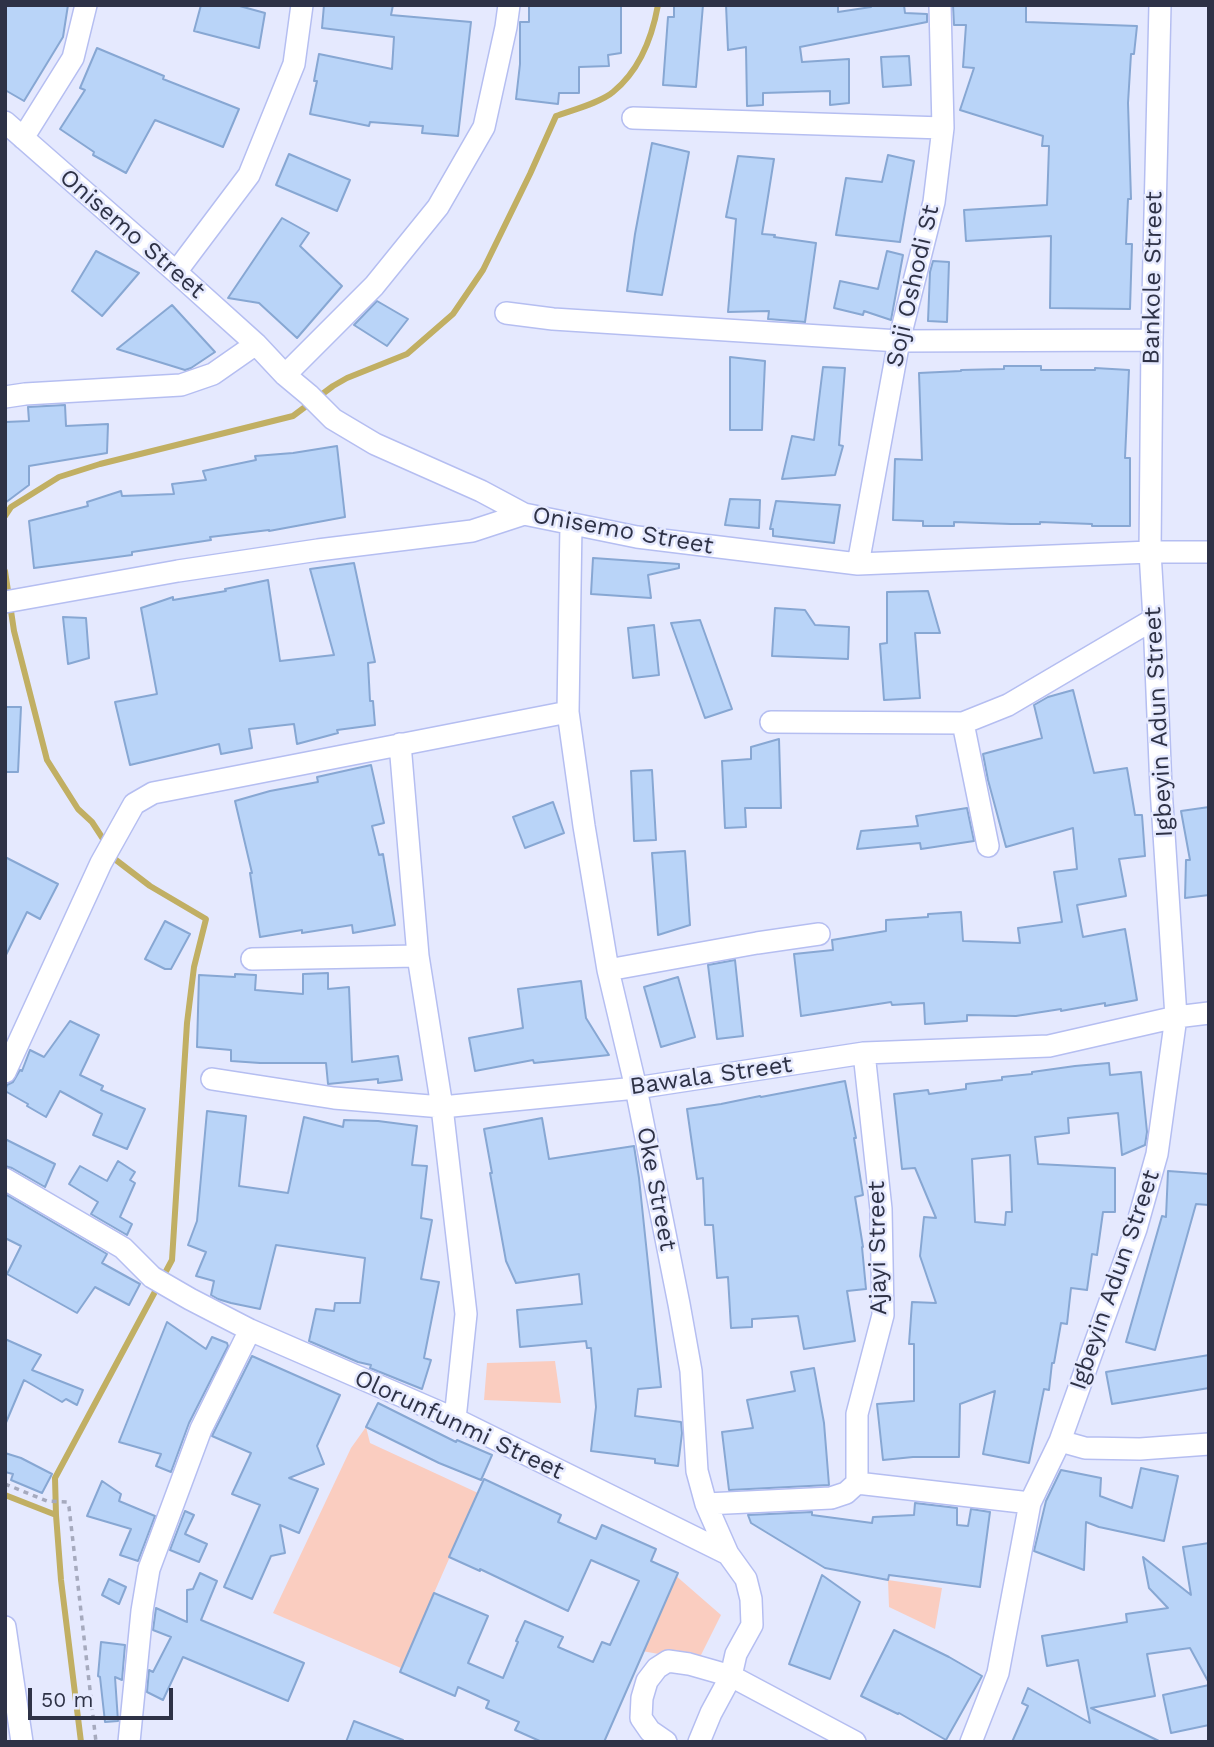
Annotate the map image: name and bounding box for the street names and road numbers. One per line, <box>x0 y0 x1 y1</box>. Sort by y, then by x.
street label: Onisemo Street <box>53 163 211 305</box>
street label: Bankole Street <box>1137 191 1169 365</box>
street label: Soji Oshodi St <box>880 202 946 370</box>
street label: Onisemo Street <box>530 501 716 561</box>
street label: Igbeyin Adun Street <box>1139 606 1179 838</box>
street label: Bawala Street <box>628 1050 794 1102</box>
street label: Oke Street <box>630 1125 682 1253</box>
street label: Igbeyin Adun Street <box>1064 1166 1166 1394</box>
street label: Ajayi Street <box>862 1181 894 1315</box>
street label: Olorunfunmi Street <box>350 1364 568 1486</box>

